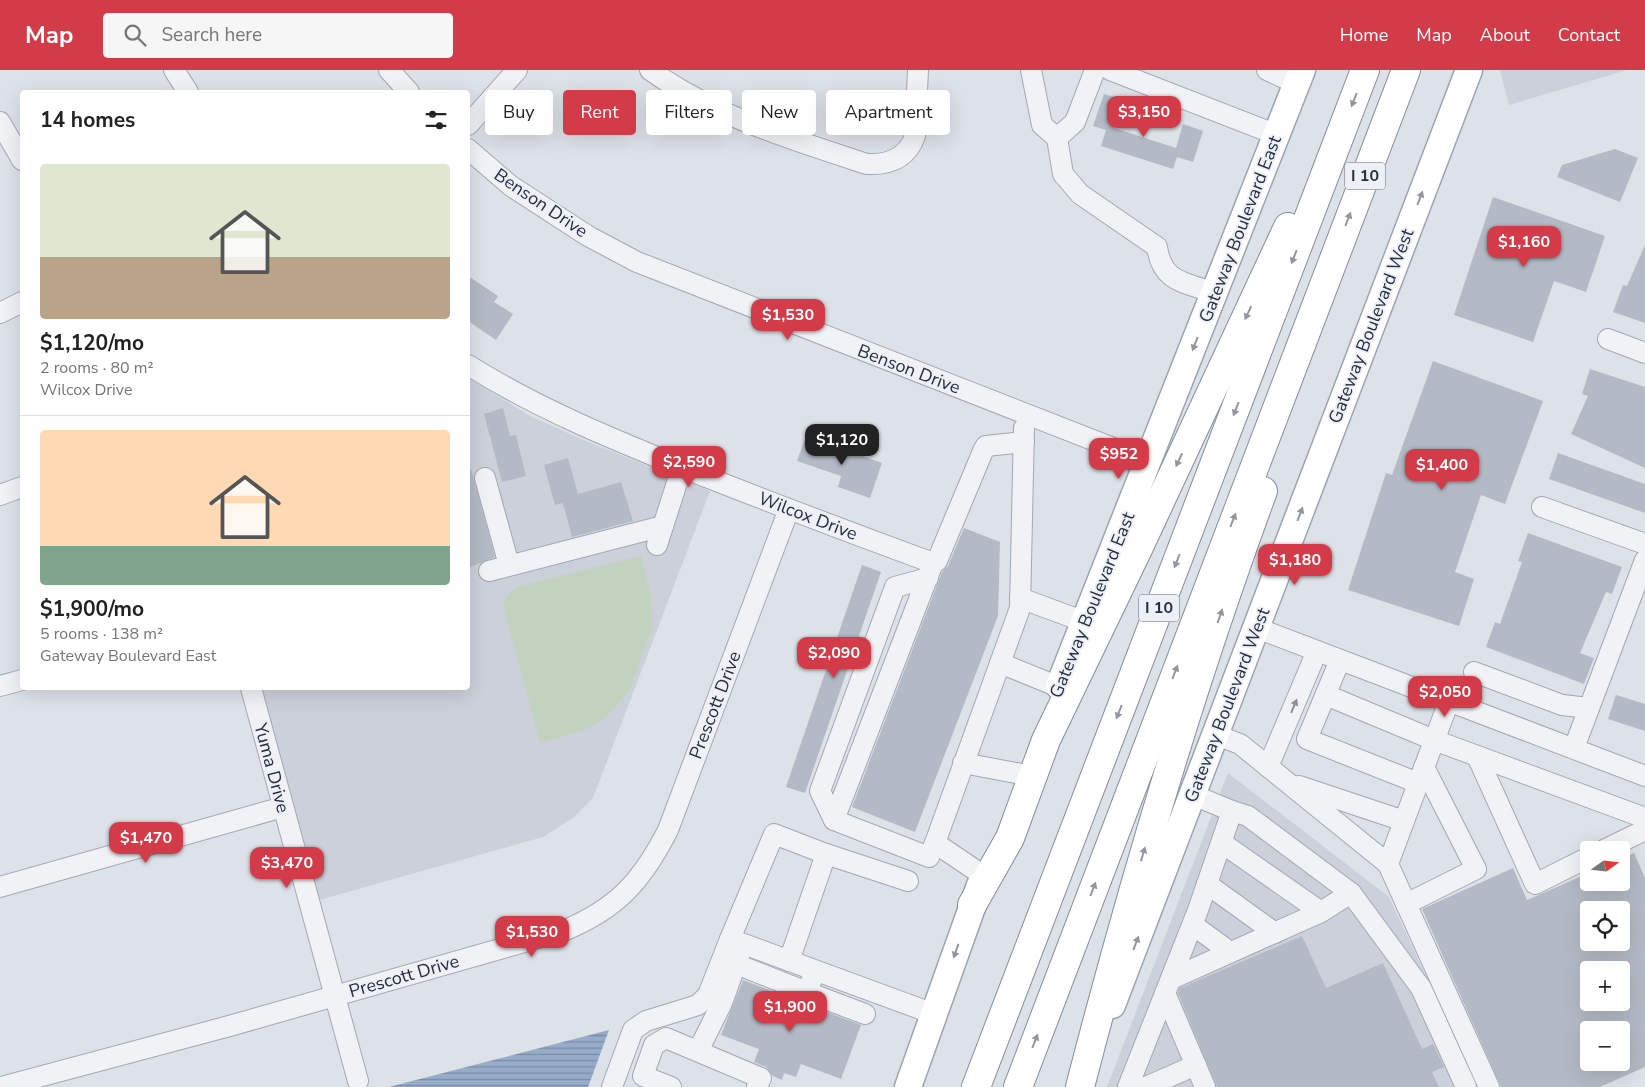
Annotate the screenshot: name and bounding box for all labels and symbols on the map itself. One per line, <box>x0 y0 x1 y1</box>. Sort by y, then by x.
one-way arrow <box>1350 93 1358 108</box>
pin: $3,150 <box>1103 96 1185 138</box>
street label: Gateway Boulevard East <box>1193 131 1287 326</box>
road number: I 10 <box>1345 162 1385 190</box>
street label: Benson Drive <box>489 163 593 243</box>
one-way arrow <box>1416 190 1424 205</box>
one-way arrow <box>1344 212 1352 227</box>
street label: Gateway Boulevard West <box>1323 225 1420 427</box>
pin: $1,160 <box>1483 226 1565 268</box>
one-way arrow <box>1290 250 1298 265</box>
pin: $1,530 <box>747 298 829 341</box>
one-way arrow <box>1243 306 1251 320</box>
one-way arrow <box>1191 337 1199 351</box>
street label: Benson Drive <box>854 338 964 400</box>
one-way arrow <box>1231 402 1239 416</box>
pin: $1,120 <box>801 424 883 466</box>
pin: $952 <box>1089 438 1149 480</box>
pin: $2,590 <box>648 446 730 488</box>
pin: $1,400 <box>1401 448 1483 491</box>
one-way arrow <box>1175 453 1183 467</box>
street label: Wilcox Drive <box>755 486 861 546</box>
one-way arrow <box>1296 506 1304 521</box>
street label: Gateway Boulevard East <box>1044 508 1141 701</box>
one-way arrow <box>1229 512 1237 527</box>
pin: $1,180 <box>1254 544 1336 586</box>
one-way arrow <box>1173 554 1181 568</box>
road number: I 10 <box>1139 594 1179 622</box>
street label: Gateway Boulevard West <box>1179 604 1276 806</box>
one-way arrow <box>1217 609 1224 624</box>
pin: $2,090 <box>793 636 875 679</box>
street label: Prescott Drive <box>683 648 747 762</box>
one-way arrow <box>1171 664 1179 679</box>
pin: $2,050 <box>1404 676 1486 718</box>
one-way arrow <box>1290 699 1298 713</box>
one-way arrow <box>1115 705 1122 720</box>
street label: Yuma Drive <box>248 720 295 815</box>
pin: $1,470 <box>105 822 187 864</box>
north arrow <box>1580 841 1630 891</box>
pin: $3,470 <box>246 846 328 889</box>
one-way arrow <box>1139 846 1147 861</box>
one-way arrow <box>1090 882 1097 897</box>
pin: $1,530 <box>491 916 573 958</box>
one-way arrow <box>1133 936 1140 951</box>
one-way arrow <box>952 943 959 958</box>
street label: Prescott Drive <box>346 949 462 1003</box>
pin: $1,900 <box>749 990 831 1033</box>
one-way arrow <box>1032 1034 1039 1049</box>

